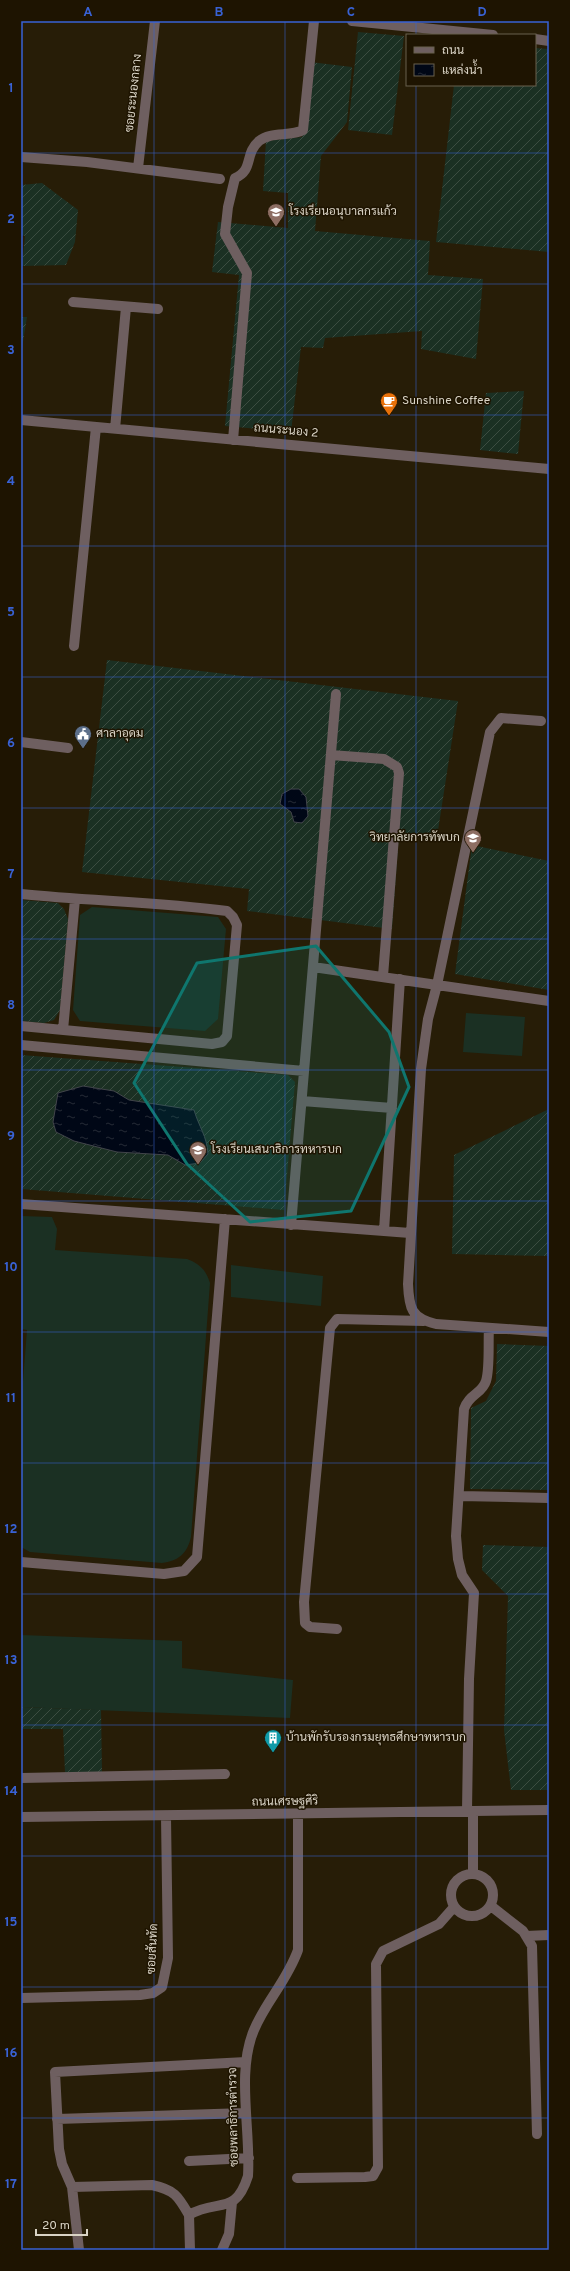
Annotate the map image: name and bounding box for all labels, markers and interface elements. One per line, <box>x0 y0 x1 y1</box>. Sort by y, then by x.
text: A <box>83 5 93 21</box>
text: B <box>215 5 224 21</box>
text: C <box>347 5 355 21</box>
text: D <box>477 5 487 21</box>
legend <box>406 34 536 86</box>
text: ถนน <box>442 43 465 59</box>
street label: ซอยระนองกลาง <box>122 53 146 133</box>
text: แหล่งน้ำ <box>442 59 482 79</box>
text: 1 <box>8 81 14 97</box>
school or university icon: โรงเรียนอนุบาลกรแก้ว <box>266 202 286 227</box>
place label: โรงเรียนอนุบาลกรแก้ว <box>288 203 397 220</box>
text: 2 <box>7 212 15 228</box>
text: 3 <box>7 343 15 359</box>
cafe icon: Sunshine Coffee <box>379 391 399 416</box>
place label: Sunshine Coffee <box>402 393 490 409</box>
street label: ถนนระนอง 2 <box>253 420 319 442</box>
text: 4 <box>7 474 15 490</box>
text: 5 <box>7 605 15 621</box>
public building icon: ศาลาอุดม <box>73 724 93 749</box>
place label: ศาลาอุดม <box>96 726 143 742</box>
text: 6 <box>7 736 15 752</box>
school or university icon: วิทยาลัยการทัพบก <box>463 828 483 853</box>
place label: วิทยาลัยการทัพบก <box>369 830 460 846</box>
text: 7 <box>8 867 15 883</box>
text: 8 <box>7 998 15 1014</box>
text: 9 <box>7 1129 15 1145</box>
school or university icon: โรงเรียนเสนาธิการทหารบก <box>188 1140 208 1165</box>
place label: โรงเรียนเสนาธิการทหารบก <box>210 1141 342 1158</box>
text: 10 <box>4 1260 18 1276</box>
text: 11 <box>6 1391 16 1407</box>
text: 12 <box>4 1522 18 1538</box>
text: 13 <box>5 1653 18 1669</box>
building icon: บ้านพักรับรองกรมยุทธศึกษาทหารบก <box>263 1728 283 1753</box>
place label: บ้านพักรับรองกรมยุทธศึกษาทหารบก <box>286 1730 466 1746</box>
text: 14 <box>4 1784 18 1800</box>
street label: ถนนเศรษฐศิริ <box>252 1793 319 1811</box>
text: 15 <box>4 1915 18 1931</box>
street label: ซอยสันทัด <box>144 1923 162 1975</box>
text: 16 <box>4 2046 18 2062</box>
street label: ซอยพลาธิการตำรวจ <box>225 2067 243 2167</box>
text: 17 <box>5 2177 17 2193</box>
scale bar <box>36 2211 87 2237</box>
text: 20 m <box>42 2218 70 2234</box>

